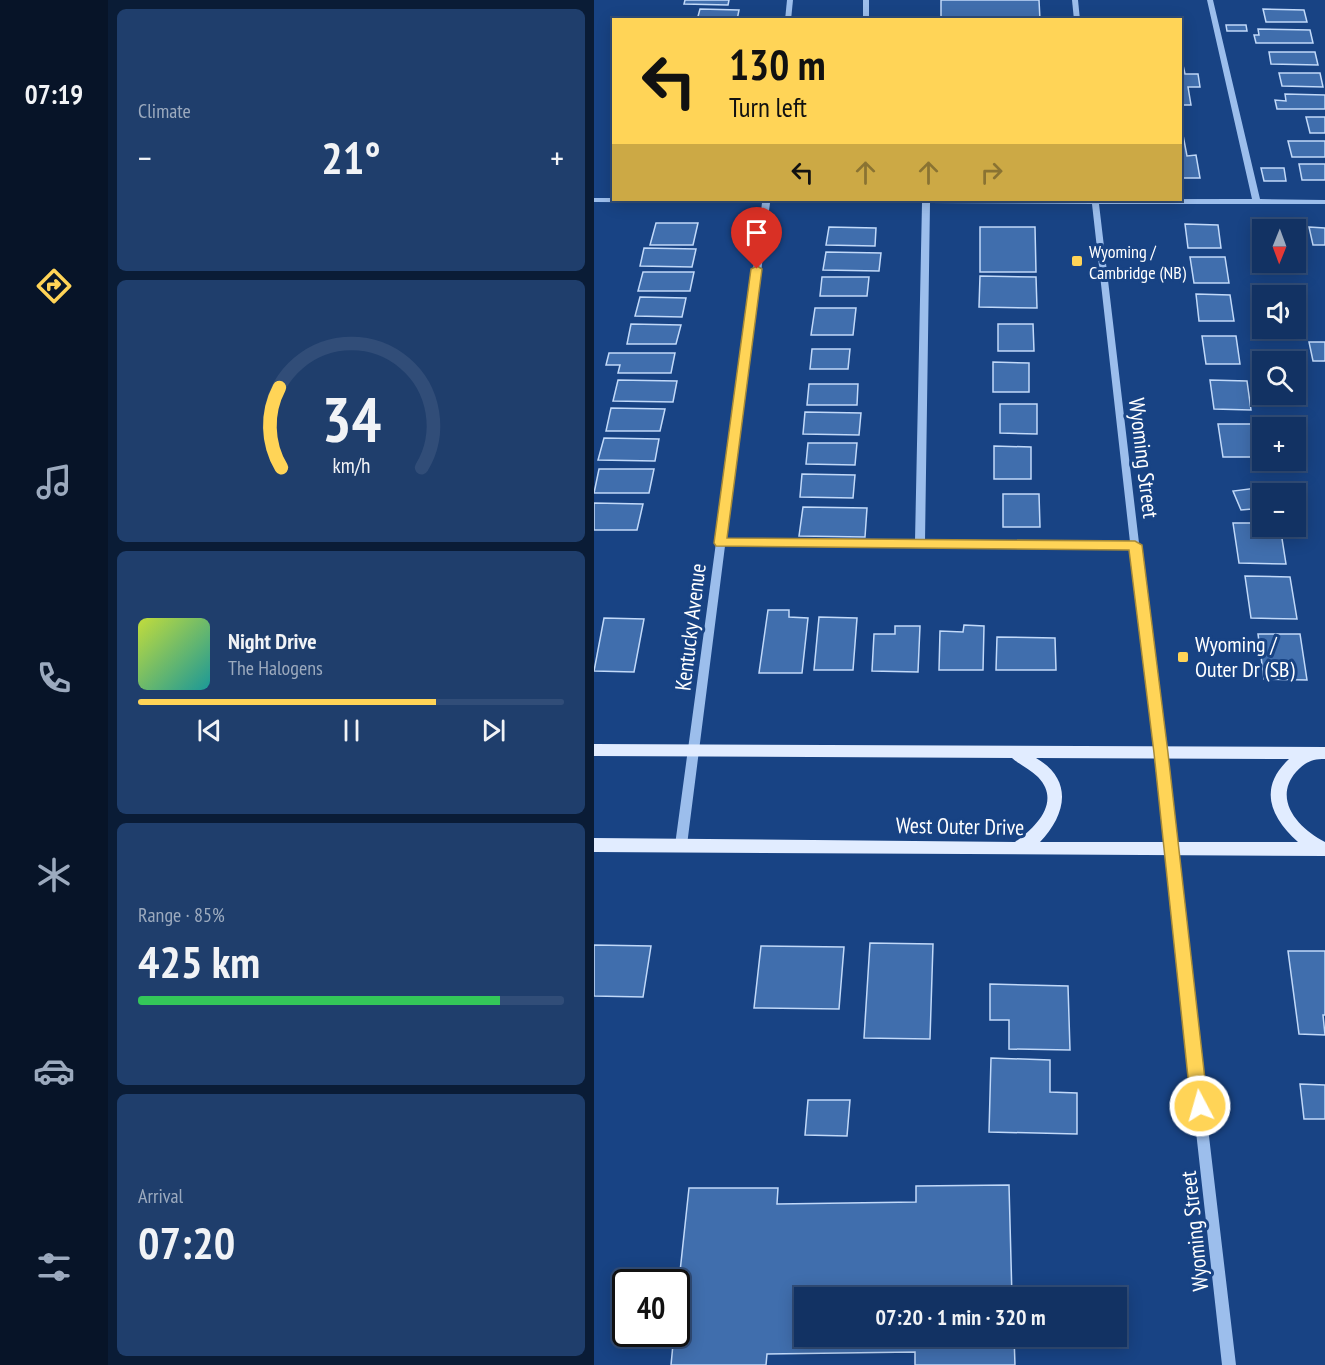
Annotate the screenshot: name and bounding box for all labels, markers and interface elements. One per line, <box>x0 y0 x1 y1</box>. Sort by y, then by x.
text: 130 m <box>729 37 826 92</box>
icon: left <box>630 42 708 120</box>
text: 07:19 <box>25 77 83 111</box>
text: Turn left <box>729 90 807 124</box>
text: Climate <box>138 98 191 124</box>
text: 21° <box>321 128 381 186</box>
text: − <box>138 136 152 179</box>
text: + <box>550 136 564 179</box>
icon: left <box>786 156 819 189</box>
icon: ahead <box>849 156 882 189</box>
icon: ahead <box>912 156 945 189</box>
icon: right <box>975 156 1008 189</box>
pin <box>731 207 782 269</box>
icon: arrive <box>740 216 773 249</box>
north arrow <box>1252 219 1306 273</box>
map controls <box>1252 219 1306 537</box>
place label: Wyoming / Cambridge (NB) <box>1089 240 1187 284</box>
marker: Wyoming / Cambridge (NB) <box>1070 254 1084 268</box>
icon: directions <box>33 265 75 307</box>
button: sound <box>1252 285 1306 339</box>
button: search <box>1252 351 1306 405</box>
text: 34 <box>321 378 381 459</box>
street label: Wyoming Street <box>1123 396 1165 520</box>
button: + <box>1252 417 1306 471</box>
text: km/h <box>332 452 370 480</box>
icon: music <box>33 461 75 503</box>
button: − <box>1252 483 1306 537</box>
street label: Kentucky Avenue <box>668 562 712 692</box>
text: Night Drive <box>228 627 317 655</box>
place label: Wyoming / Outer Dr (SB) <box>1195 630 1295 683</box>
marker: Wyoming / Outer Dr (SB) <box>1176 650 1190 664</box>
text: The Halogens <box>228 655 323 681</box>
icon: phone <box>33 657 75 699</box>
icon: previous <box>193 714 226 747</box>
icon: pause <box>335 714 368 747</box>
icon: next <box>477 714 510 747</box>
street label: West Outer Drive <box>896 811 1024 841</box>
icon: climate <box>33 854 75 896</box>
text: Range · 85% <box>138 902 225 928</box>
text: 425 km <box>138 932 260 990</box>
icon: car <box>33 1050 75 1092</box>
position arrow <box>1168 1074 1232 1138</box>
street label: Wyoming Street <box>1174 1169 1214 1293</box>
text: Arrival <box>138 1183 183 1209</box>
text: 07:20 <box>138 1213 235 1271</box>
icon: filters <box>33 1246 75 1288</box>
speed limit sign: 40 <box>612 1269 690 1347</box>
text: 07:20 · 1 min · 320 m <box>875 1303 1046 1331</box>

